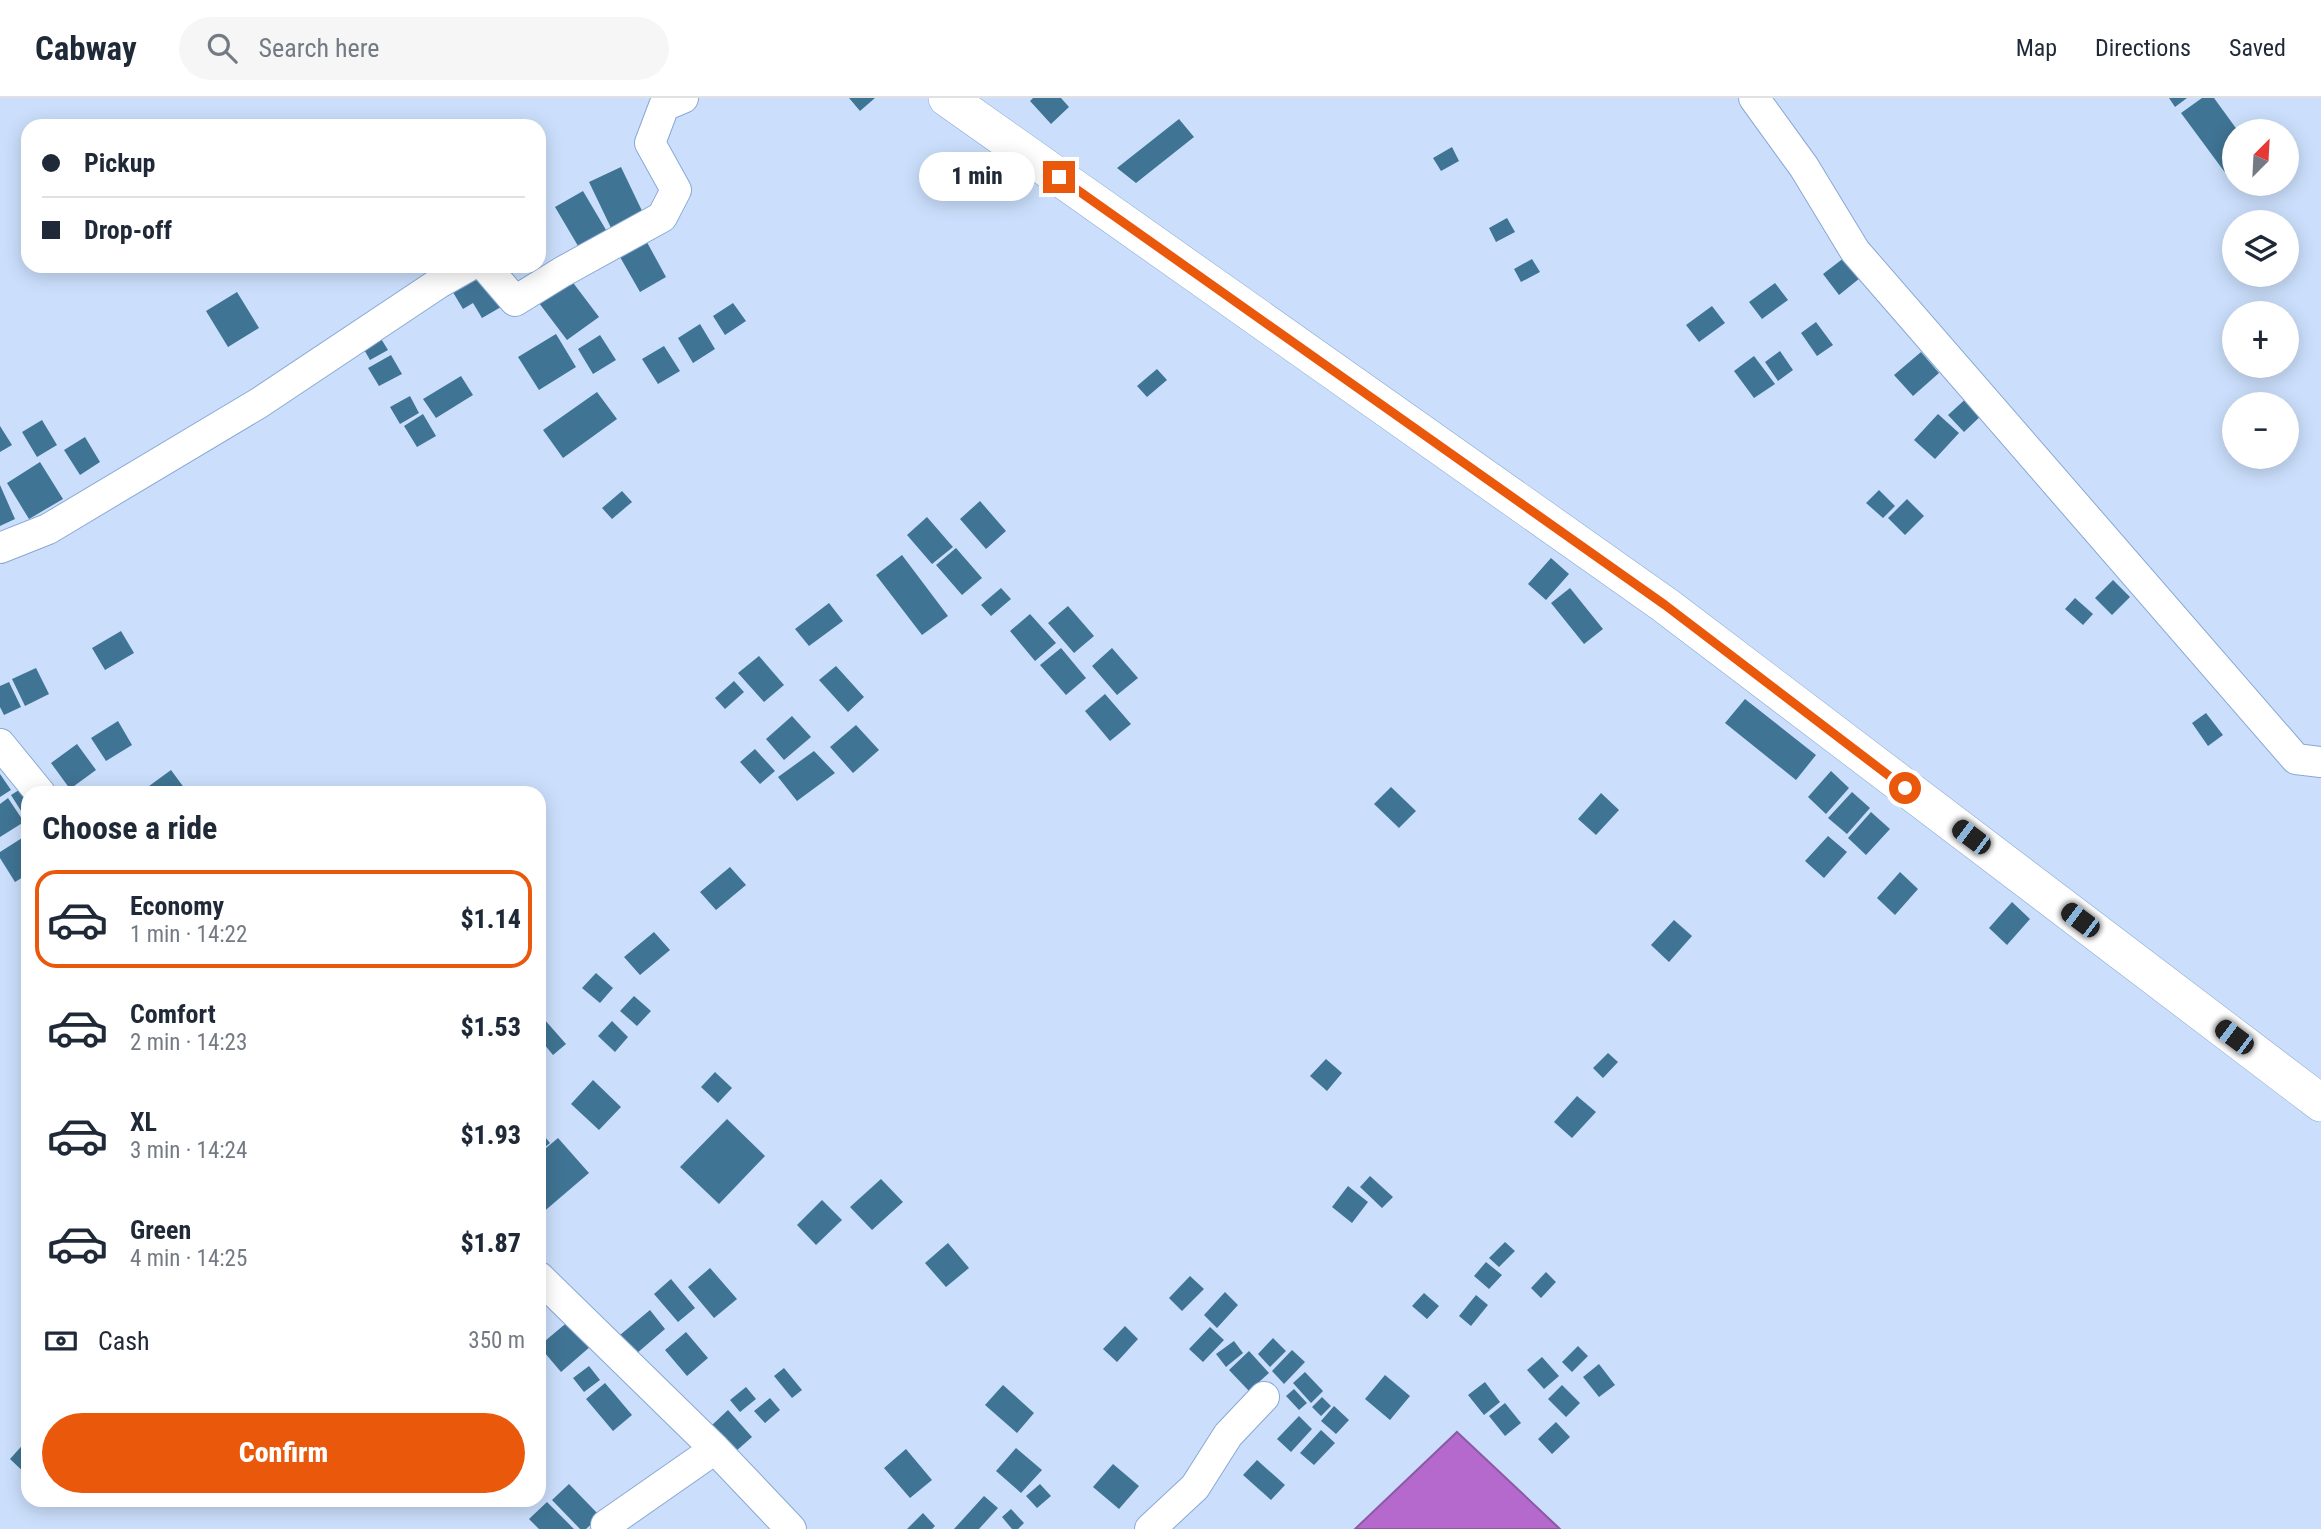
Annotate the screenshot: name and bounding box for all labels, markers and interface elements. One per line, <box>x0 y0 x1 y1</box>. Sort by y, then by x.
search box <box>179 17 669 80</box>
text: Cabway <box>35 29 137 68</box>
icon: search <box>203 29 241 67</box>
text: Search here <box>259 33 380 63</box>
text: Map <box>2016 34 2057 62</box>
text: Directions <box>2095 34 2191 62</box>
text: Saved <box>2229 34 2286 62</box>
north arrow <box>2222 119 2300 196</box>
map controls <box>2222 119 2299 469</box>
text: Pickup <box>84 148 155 178</box>
callout: 1 min <box>919 153 1034 202</box>
route end <box>1043 161 1075 193</box>
text: 1 min <box>951 163 1003 190</box>
button: layers <box>2222 210 2299 287</box>
text: Drop-off <box>84 215 172 245</box>
button: + <box>2222 301 2299 378</box>
button: − <box>2222 392 2299 469</box>
route start <box>1889 772 1921 804</box>
text: Choose a ride <box>42 809 217 847</box>
car <box>1948 816 1995 858</box>
icon: car <box>46 888 109 951</box>
text: Economy <box>130 891 224 921</box>
car <box>2057 899 2104 941</box>
text: $1.14 <box>460 904 521 934</box>
text: 1 min · 14:22 <box>130 921 247 948</box>
icon: car <box>46 996 109 1059</box>
text: Comfort <box>130 999 216 1029</box>
text: $1.53 <box>460 1012 521 1042</box>
car <box>2211 1016 2258 1058</box>
text: 2 min · 14:23 <box>130 1029 247 1056</box>
icon: car <box>46 1104 109 1167</box>
text: XL <box>130 1107 157 1137</box>
text: $1.93 <box>460 1120 521 1150</box>
text: 3 min · 14:24 <box>130 1137 247 1164</box>
icon: car <box>46 1212 109 1275</box>
text: Green <box>130 1215 191 1245</box>
text: $1.87 <box>460 1228 521 1258</box>
text: 4 min · 14:25 <box>130 1245 247 1272</box>
icon: cash <box>42 1322 80 1360</box>
text: Cash <box>98 1326 150 1356</box>
text: 350 m <box>468 1327 525 1354</box>
button: Confirm <box>42 1413 525 1493</box>

